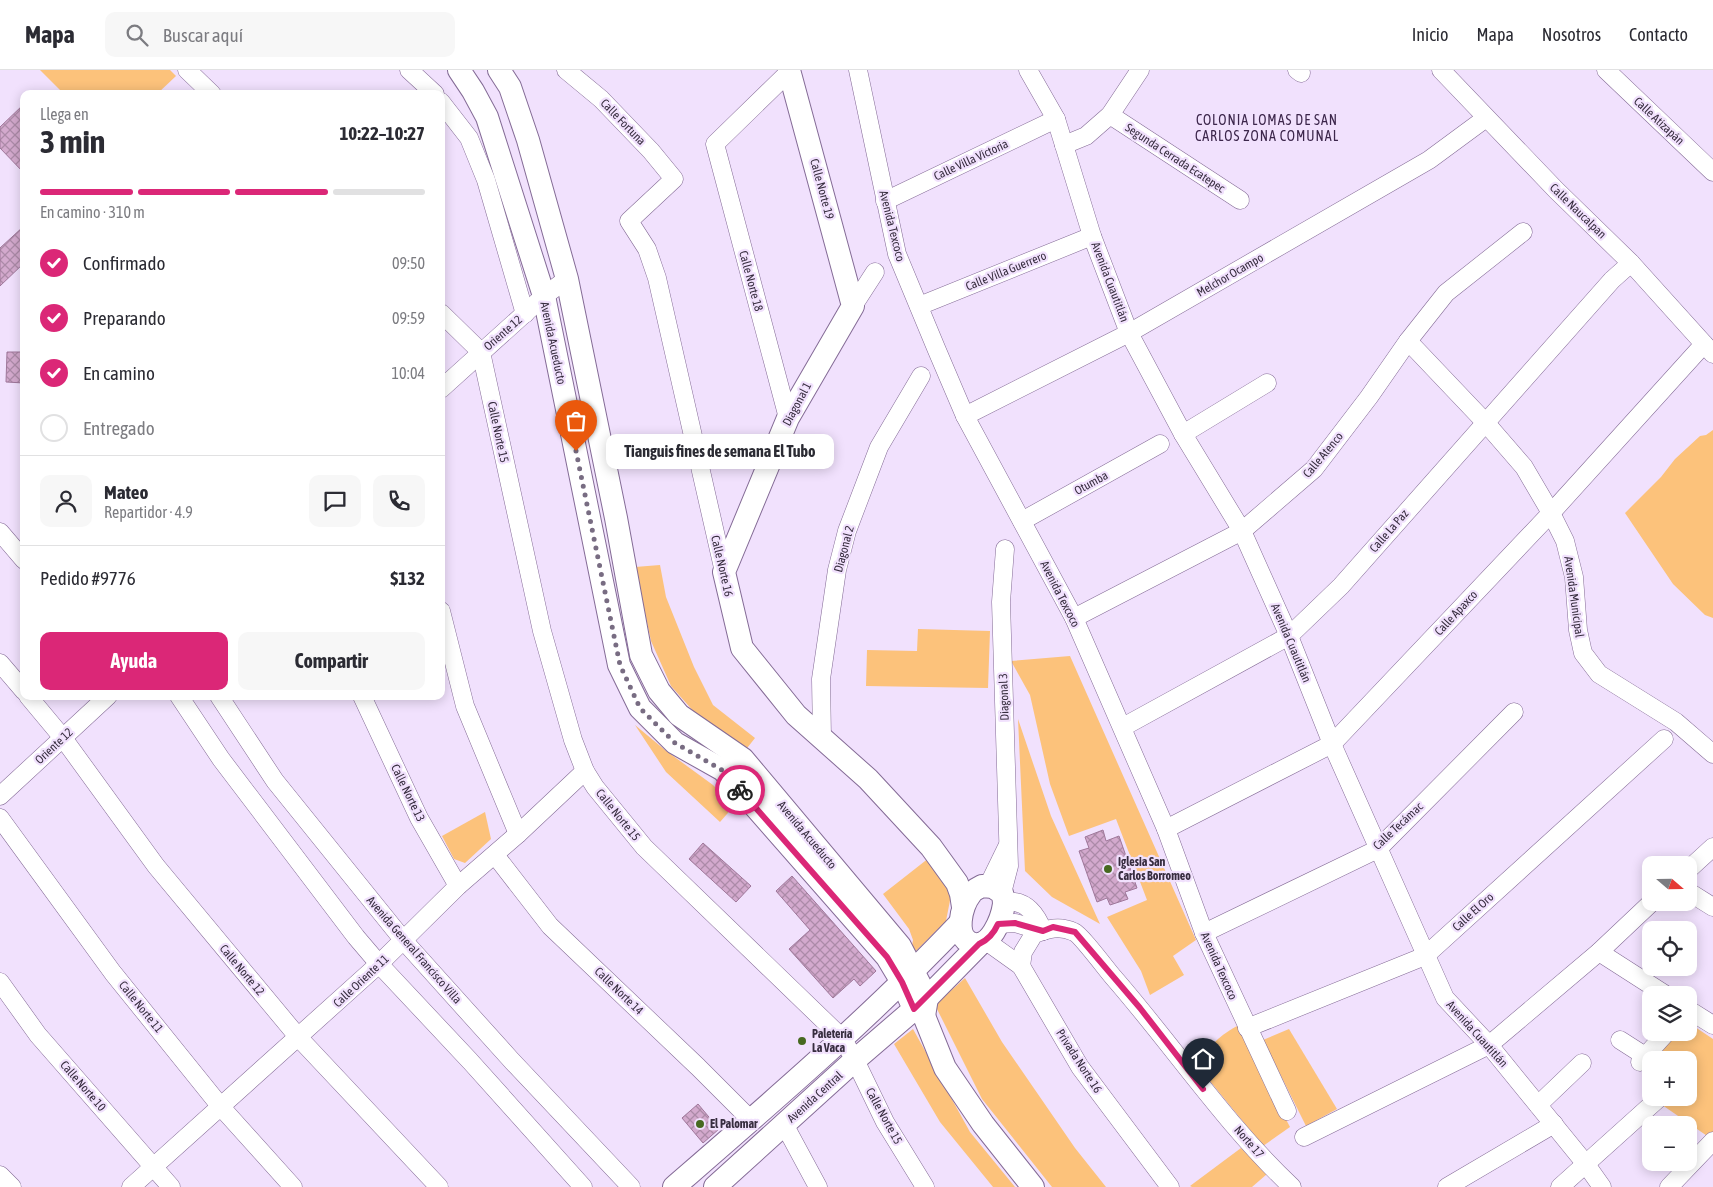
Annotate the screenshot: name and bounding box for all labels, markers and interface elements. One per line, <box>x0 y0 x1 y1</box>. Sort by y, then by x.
search box <box>105 12 455 57</box>
text: Mapa <box>25 21 75 48</box>
icon: search <box>123 21 151 49</box>
text: Buscar aquí <box>163 24 243 46</box>
text: Inicio <box>1412 24 1448 45</box>
text: Mapa <box>1476 24 1514 45</box>
text: Nosotros <box>1542 24 1601 45</box>
text: Contacto <box>1629 24 1688 45</box>
street label: Calle Atizapán <box>1631 94 1687 148</box>
street label: Calle Fortuna <box>598 96 648 148</box>
text: Llega en <box>40 105 89 123</box>
district label: COLONIA LOMAS DE SAN CARLOS ZONA COMUNAL <box>1195 112 1339 144</box>
street label: Segunda Cerrada Ecatepec <box>1123 121 1228 196</box>
text: 10:22–10:27 <box>339 122 425 144</box>
text: 3 min <box>40 123 105 160</box>
street label: Calle Villa Victoria <box>932 137 1010 183</box>
street label: Calle Norte 19 <box>807 157 837 221</box>
street label: Calle Naucalpan <box>1547 181 1609 241</box>
street label: Avenida Texcoco <box>876 189 908 263</box>
text: En camino · 310 m <box>40 203 145 221</box>
street label: Avenida Cuautitlán <box>1088 240 1132 324</box>
street label: Calle Villa Guerrero <box>964 248 1049 294</box>
icon: check <box>40 249 68 277</box>
street label: Calle Norte 18 <box>736 249 766 313</box>
street label: Melchor Ocampo <box>1194 250 1266 300</box>
text: Confirmado <box>83 252 165 274</box>
text: 09:50 <box>392 254 425 272</box>
street label: Avenida Acueducto <box>537 300 569 386</box>
icon: check <box>40 304 68 332</box>
text: Preparando <box>83 307 166 329</box>
text: 09:59 <box>392 309 425 327</box>
street label: Oriente 12 <box>481 313 525 353</box>
icon: check <box>40 359 68 387</box>
text: En camino <box>83 362 155 384</box>
text: 10:04 <box>391 364 425 382</box>
street label: Diagonal 1 <box>780 379 814 428</box>
street label: Calle Norte 15 <box>485 400 511 464</box>
pin <box>555 400 597 451</box>
icon: bag <box>562 407 590 435</box>
text: Entregado <box>83 417 155 439</box>
street label: Calle Atenco <box>1300 429 1346 481</box>
callout: Tianguis fines de semana El Tubo <box>606 434 834 468</box>
text: Tianguis fines de semana El Tubo <box>624 442 816 460</box>
street label: Otumba <box>1072 468 1110 498</box>
button: person <box>40 475 92 527</box>
button: chat <box>309 475 361 527</box>
button: phone <box>373 475 425 527</box>
text: Mateo <box>104 481 148 503</box>
text: Repartidor · 4.9 <box>104 503 193 521</box>
street label: Calle La Paz <box>1367 506 1412 555</box>
street label: Diagonal 2 <box>831 524 857 574</box>
street label: Calle Norte 16 <box>708 534 736 598</box>
street label: Avenida Municipal <box>1561 556 1587 639</box>
street label: Avenida Texcoco <box>1037 559 1083 630</box>
text: Pedido #9776 <box>40 567 136 589</box>
text: $132 <box>390 567 425 589</box>
street label: Calle Apaxco <box>1432 587 1481 638</box>
street label: Avenida Cuautitlán <box>1268 601 1314 685</box>
button: Ayuda <box>40 632 228 690</box>
button: Compartir <box>238 632 425 690</box>
street label: Diagonal 3 <box>996 673 1012 721</box>
street label: Oriente 12 <box>32 725 76 767</box>
street label: Calle Norte 13 <box>388 762 428 824</box>
courier <box>715 765 765 815</box>
icon: bike <box>726 776 754 804</box>
street label: Calle Norte 15 <box>593 786 643 844</box>
street label: Avenida Acueducto <box>775 798 840 872</box>
street label: Calle Tecámac <box>1370 799 1426 853</box>
place label: Iglesia San Carlos Borromeo <box>1118 855 1191 883</box>
north arrow <box>1642 856 1698 911</box>
map controls <box>1642 856 1697 1171</box>
marker: Iglesia San Carlos Borromeo <box>1102 863 1114 875</box>
street label: Calle El Oro <box>1450 890 1497 934</box>
street label: Avenida General Francisco Villa <box>364 894 464 1006</box>
button: locate <box>1642 921 1697 976</box>
street label: Avenida Texcoco <box>1198 930 1240 1002</box>
street label: Calle Norte 12 <box>217 942 267 998</box>
street label: Calle Oriente 11 <box>330 952 392 1010</box>
street label: Calle Norte 14 <box>592 964 646 1018</box>
street label: Calle Norte 11 <box>116 978 166 1036</box>
button: layers <box>1642 986 1697 1041</box>
street label: Avenida Cuautitlán <box>1444 998 1510 1070</box>
street label: Privada Norte 16 <box>1053 1026 1105 1096</box>
place label: Paletería La Vaca <box>812 1027 853 1055</box>
marker: Paletería La Vaca <box>796 1035 808 1047</box>
pin <box>1182 1038 1224 1089</box>
icon: home <box>1189 1045 1217 1073</box>
button: + <box>1642 1051 1697 1106</box>
street label: Calle Norte 10 <box>57 1058 109 1114</box>
street label: Avenida Central <box>784 1068 846 1126</box>
street label: Calle Norte 15 <box>863 1085 905 1147</box>
button: − <box>1642 1116 1697 1171</box>
place label: El Palomar <box>710 1117 758 1131</box>
marker: El Palomar <box>694 1118 706 1130</box>
street label: Norte 17 <box>1231 1123 1267 1161</box>

